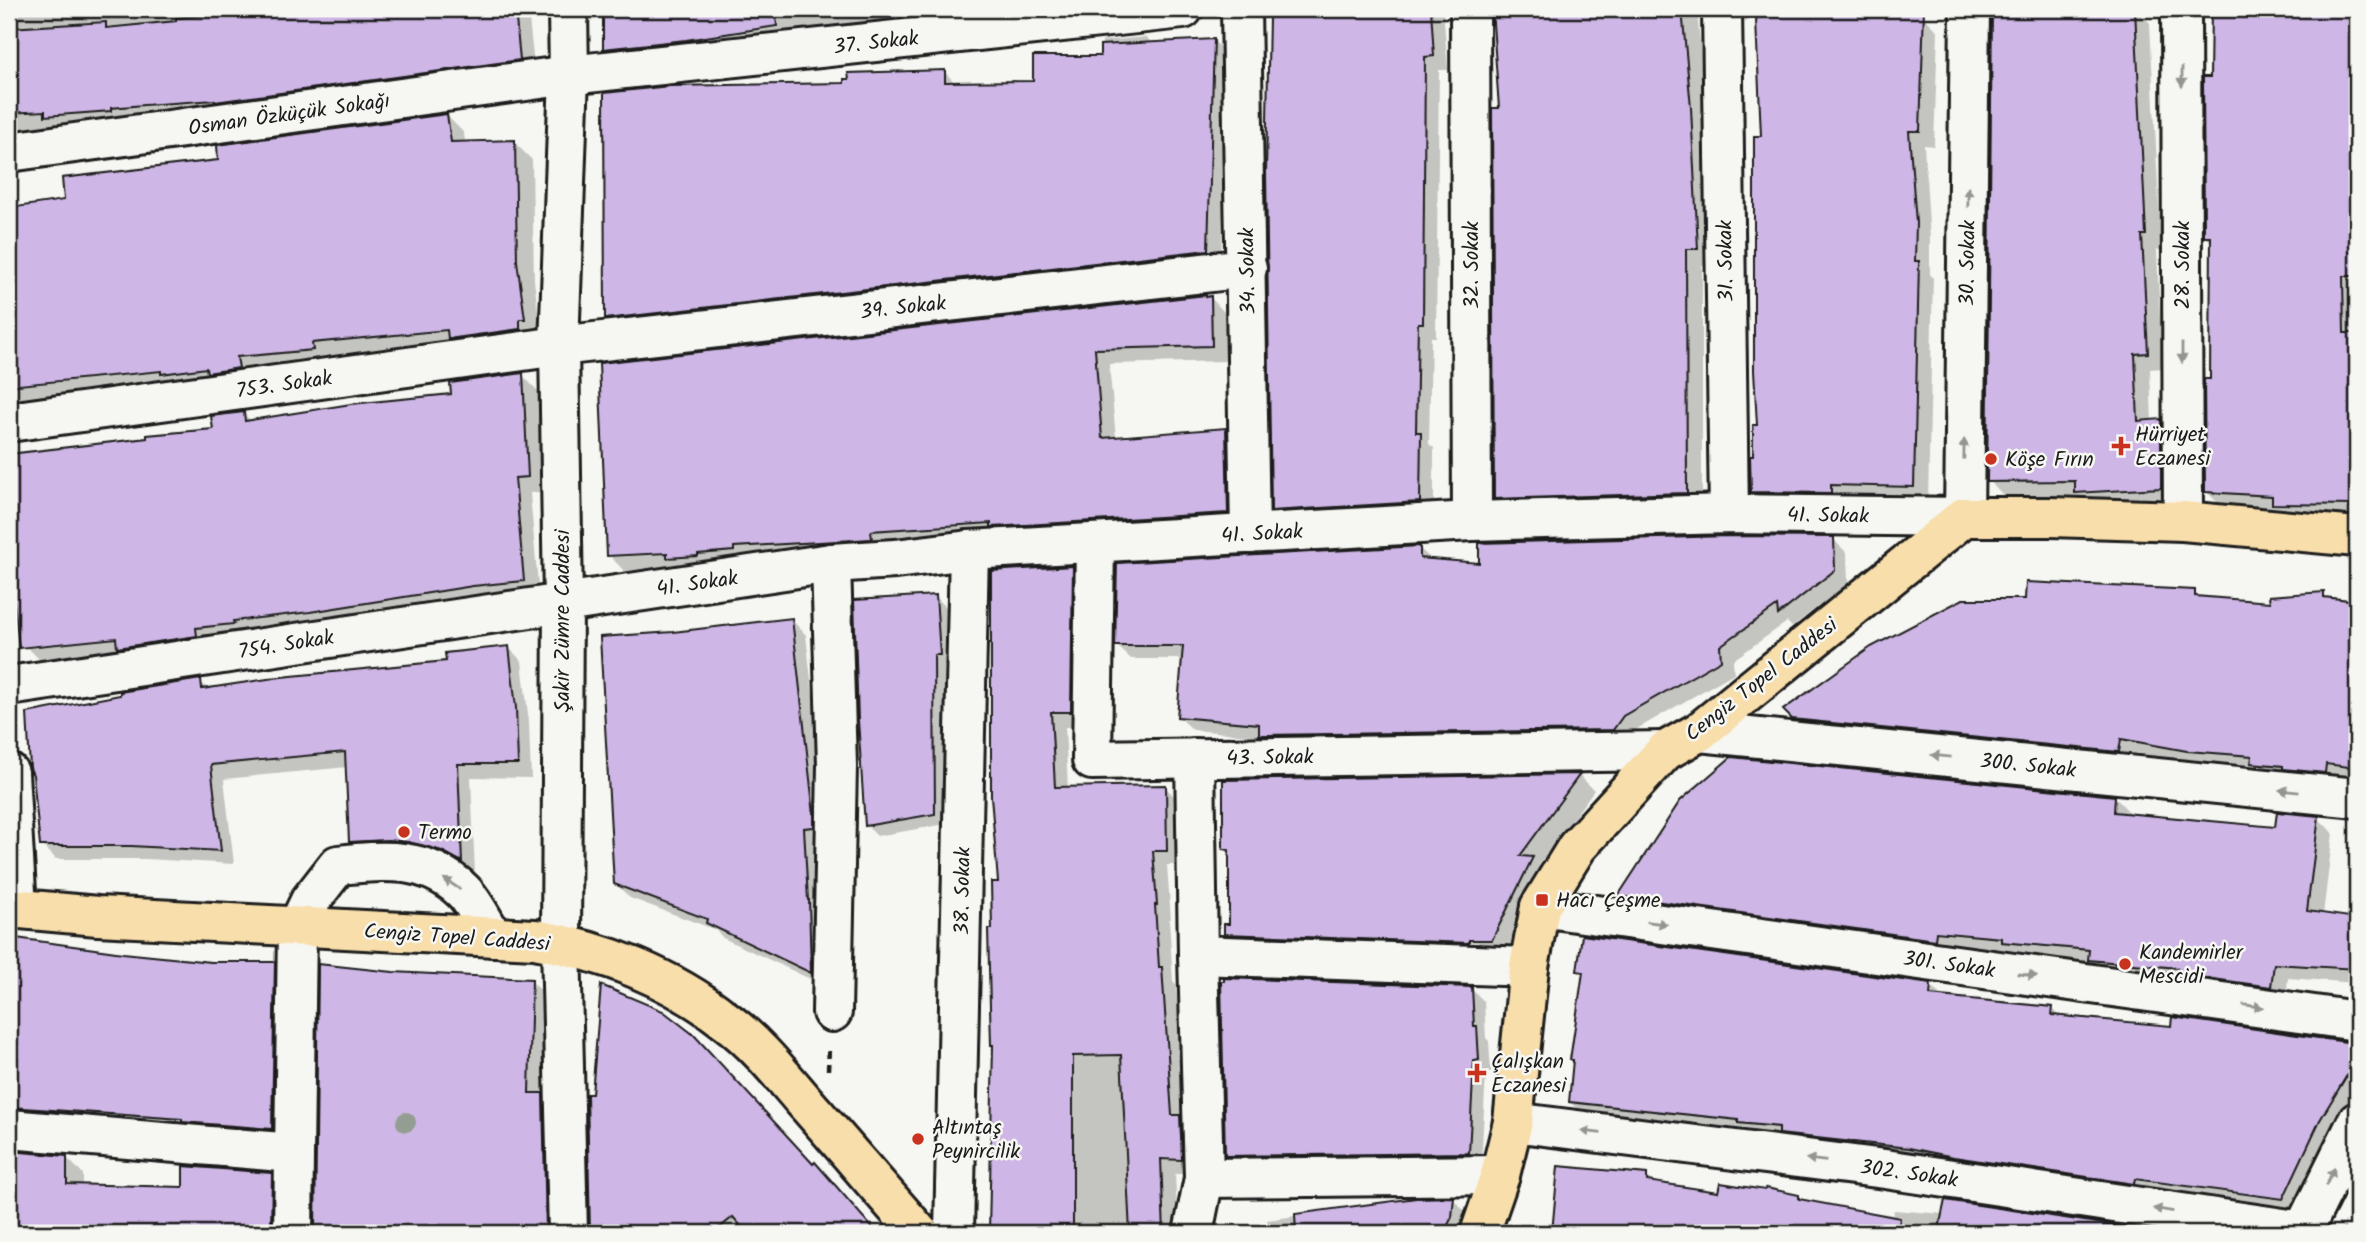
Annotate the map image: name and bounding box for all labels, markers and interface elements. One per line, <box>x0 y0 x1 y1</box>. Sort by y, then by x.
street label: 37. Sokak <box>832 23 920 64</box>
one-way arrow <box>2176 66 2188 88</box>
street label: Osman Özküçük Sokağı <box>186 85 392 146</box>
one-way arrow <box>1962 185 1973 207</box>
street label: 31. Sokak <box>1709 219 1744 302</box>
street label: 30. Sokak <box>1951 220 1986 306</box>
street label: 32. Sokak <box>1456 221 1489 309</box>
street label: 28. Sokak <box>2167 221 2200 309</box>
street label: 34. Sokak <box>1231 227 1266 315</box>
street label: 39. Sokak <box>859 288 948 329</box>
one-way arrow <box>2176 343 2188 365</box>
street label: 753. Sokak <box>234 362 334 409</box>
place label: Hürriyet Eczanesi <box>2135 419 2211 476</box>
one-way arrow <box>1959 437 1970 459</box>
marker: Hürriyet Eczanesi <box>2113 438 2129 454</box>
place label: Köşe Fırın <box>2005 444 2094 477</box>
marker: Köşe Fırın <box>1983 451 1999 467</box>
street label: 41. Sokak <box>1787 499 1869 534</box>
street label: 41. Sokak <box>1220 516 1304 553</box>
street label: Şakir Zümre Caddesi <box>547 529 580 712</box>
street label: 41. Sokak <box>654 562 740 607</box>
street label: Cengiz Topel Caddesi <box>1678 609 1846 751</box>
street label: 754. Sokak <box>236 622 336 669</box>
street label: 43. Sokak <box>1226 741 1314 776</box>
street label: 300. Sokak <box>1978 745 2078 788</box>
one-way arrow <box>1930 751 1952 762</box>
one-way arrow <box>2278 785 2300 796</box>
place label: Termo <box>418 817 472 850</box>
marker: Termo <box>396 824 412 840</box>
street label: 38. Sokak <box>946 846 981 935</box>
one-way arrow <box>443 877 461 891</box>
place label: Hacı Çeşme <box>1556 885 1661 918</box>
marker: Hacı Çeşme <box>1534 892 1550 908</box>
street label: Cengiz Topel Caddesi <box>363 916 552 962</box>
one-way arrow <box>1646 918 1668 929</box>
place label: Kandemirler Mescidi <box>2139 937 2244 994</box>
street label: 301. Sokak <box>1901 943 1997 988</box>
marker: Kandemirler Mescidi <box>2117 956 2133 972</box>
one-way arrow <box>2017 970 2039 981</box>
one-way arrow <box>2242 1001 2264 1012</box>
place label: Çalışkan Eczanesi <box>1491 1046 1567 1103</box>
marker: Çalışkan Eczanesi <box>1469 1065 1485 1081</box>
place label: Altıntaş Peynircilik <box>932 1112 1020 1169</box>
one-way arrow <box>1579 1126 1601 1137</box>
marker: Altıntaş Peynircilik <box>910 1131 926 1147</box>
street label: 302. Sokak <box>1858 1151 1960 1198</box>
one-way arrow <box>1805 1154 1827 1165</box>
one-way arrow <box>2324 1167 2335 1187</box>
one-way arrow <box>2152 1204 2174 1215</box>

